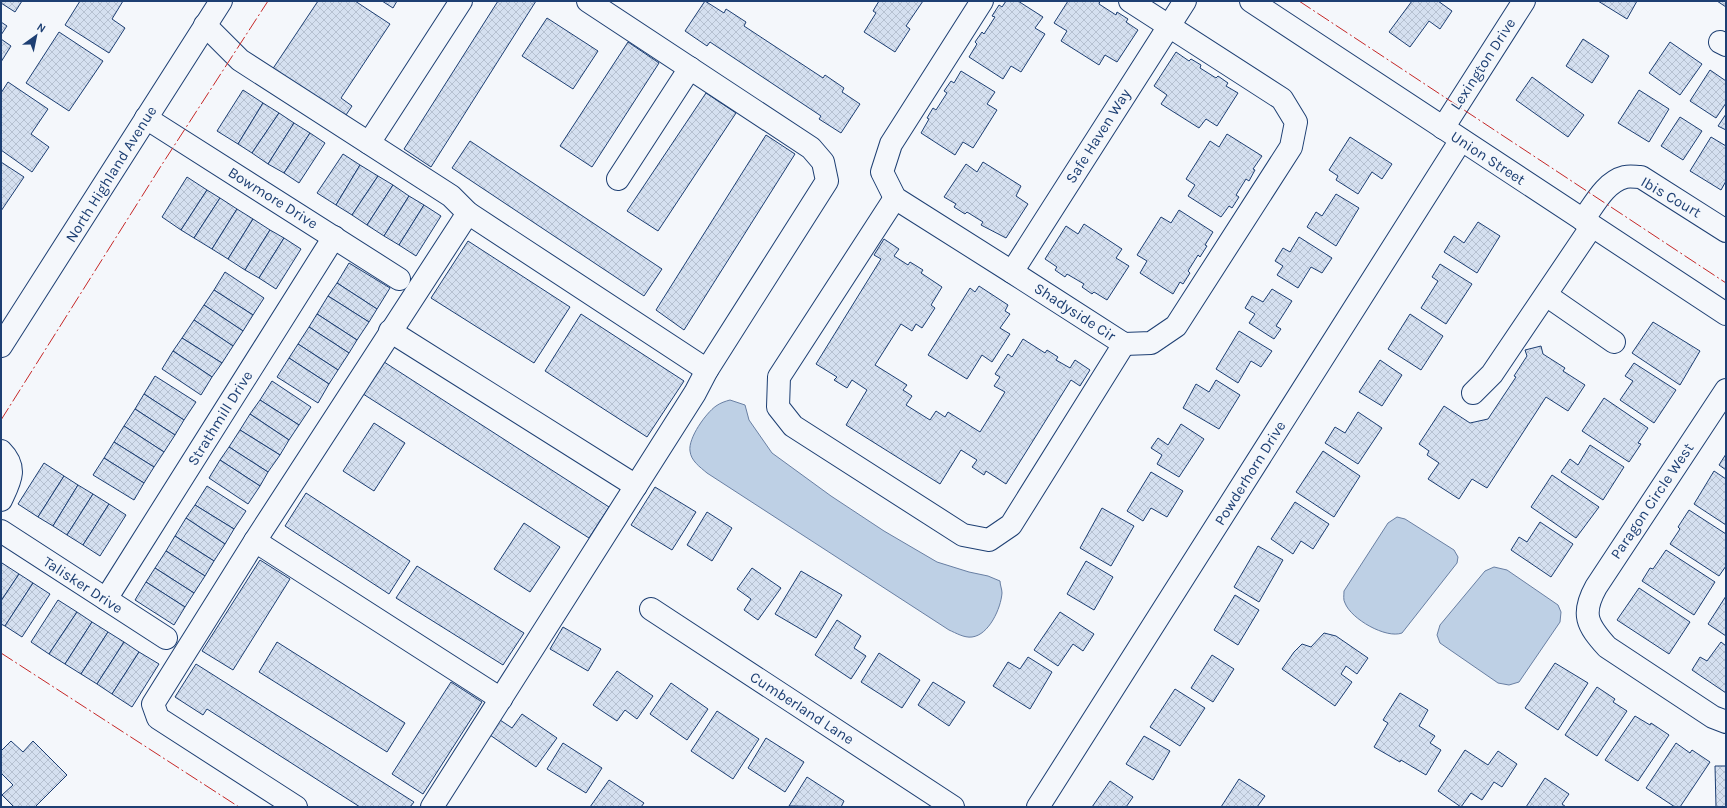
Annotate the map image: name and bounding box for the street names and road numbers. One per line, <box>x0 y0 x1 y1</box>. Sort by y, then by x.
street label: Lexington Drive <box>1447 15 1519 113</box>
street label: Safe Haven Way <box>1062 85 1134 187</box>
street label: North Highland Avenue <box>62 102 160 246</box>
street label: Union Street <box>1447 127 1529 189</box>
street label: Bowmore Drive <box>225 163 321 233</box>
street label: Ibis Court <box>1638 173 1705 222</box>
street label: Shadyside Cir <box>1031 279 1120 345</box>
street label: Strathmill Drive <box>184 367 256 469</box>
street label: Powderhorn Drive <box>1211 417 1289 529</box>
street label: Paragon Circle West <box>1607 439 1698 562</box>
street label: Talisker Drive <box>40 553 126 617</box>
street label: Cumberland Lane <box>747 668 857 748</box>

